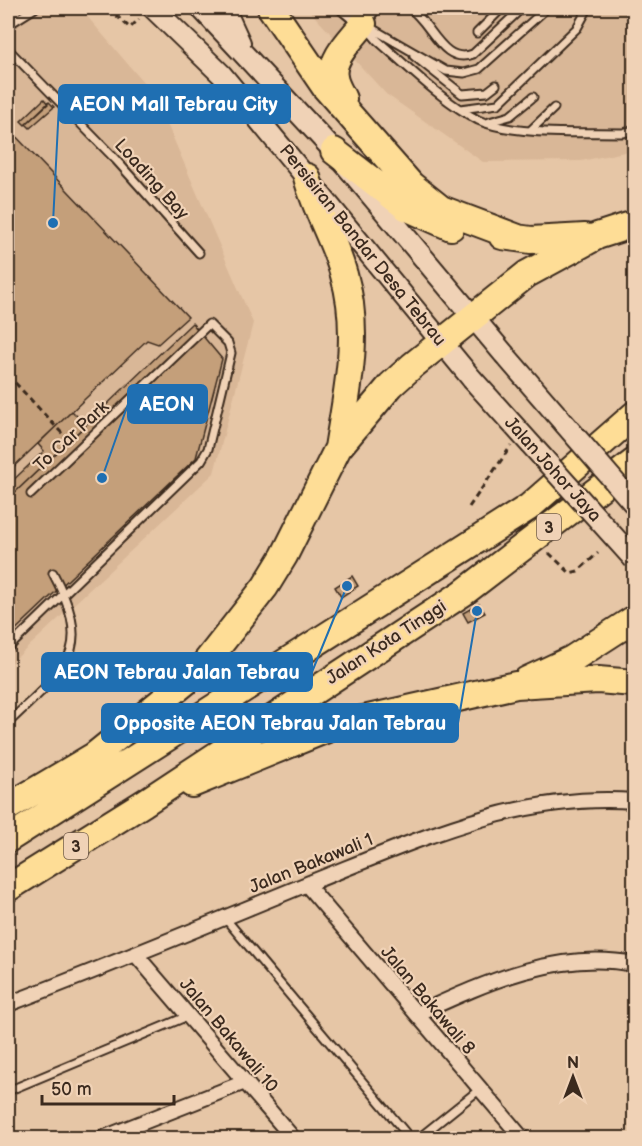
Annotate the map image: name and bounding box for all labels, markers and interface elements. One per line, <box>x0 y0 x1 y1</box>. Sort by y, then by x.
callout: AEON Mall Tebrau City <box>59 85 290 123</box>
text: AEON Mall Tebrau City <box>69 93 279 117</box>
street label: Loading Bay <box>110 135 194 224</box>
street label: Persisiran Bandar Desa Tebrau <box>275 140 450 350</box>
callout: AEON <box>128 385 207 423</box>
text: AEON <box>139 393 194 417</box>
street label: To Car Park <box>30 396 113 476</box>
street label: Jalan Johor Jaya <box>500 412 605 526</box>
road number: 3 <box>537 514 561 540</box>
street label: Jalan Kota Tinggi <box>322 596 450 689</box>
callout: AEON Tebrau Jalan Tebrau <box>42 653 312 691</box>
text: AEON Tebrau Jalan Tebrau <box>53 661 300 685</box>
callout: Opposite AEON Tebrau Jalan Tebrau <box>102 704 458 742</box>
text: Opposite AEON Tebrau Jalan Tebrau <box>114 712 446 736</box>
street label: Jalan Bakawali 1 <box>246 829 376 898</box>
road number: 3 <box>64 833 88 859</box>
street label: Jalan Bakawali 8 <box>376 942 479 1059</box>
street label: Jalan Bakawali 10 <box>175 974 282 1097</box>
north arrow <box>543 1047 603 1107</box>
text: N <box>567 1054 579 1073</box>
scale bar <box>42 1068 174 1106</box>
text: 50 m <box>51 1079 92 1100</box>

